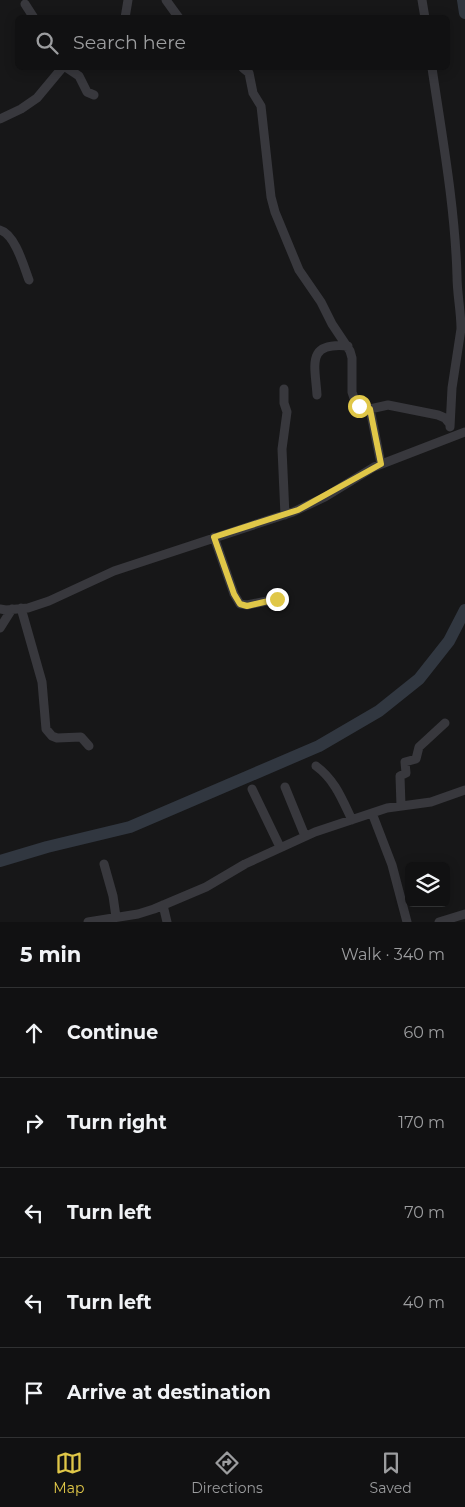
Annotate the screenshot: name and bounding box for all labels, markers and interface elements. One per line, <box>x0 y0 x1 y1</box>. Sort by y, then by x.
search box <box>15 15 450 70</box>
icon: search <box>33 29 61 57</box>
text: Search here <box>73 31 186 54</box>
route start <box>348 395 371 418</box>
route end <box>266 588 289 611</box>
map controls <box>405 862 450 907</box>
button: layers <box>405 862 450 907</box>
text: 5 min <box>20 942 81 967</box>
text: Walk · 340 m <box>341 945 445 964</box>
icon: ahead <box>20 1019 48 1047</box>
text: Continue <box>67 1021 158 1044</box>
text: 60 m <box>403 1023 445 1042</box>
icon: right <box>20 1109 48 1137</box>
text: Turn right <box>67 1111 167 1134</box>
text: 170 m <box>398 1113 445 1132</box>
icon: left <box>20 1199 48 1227</box>
text: Turn left <box>67 1201 152 1224</box>
text: 70 m <box>404 1203 445 1222</box>
icon: left <box>20 1289 48 1317</box>
text: Turn left <box>67 1291 152 1314</box>
text: 40 m <box>403 1293 445 1312</box>
icon: arrive <box>20 1379 48 1407</box>
text: Arrive at destination <box>67 1381 271 1404</box>
tab: Map <box>53 1449 84 1497</box>
tab: Directions <box>191 1449 263 1497</box>
tab: Saved <box>370 1449 412 1497</box>

